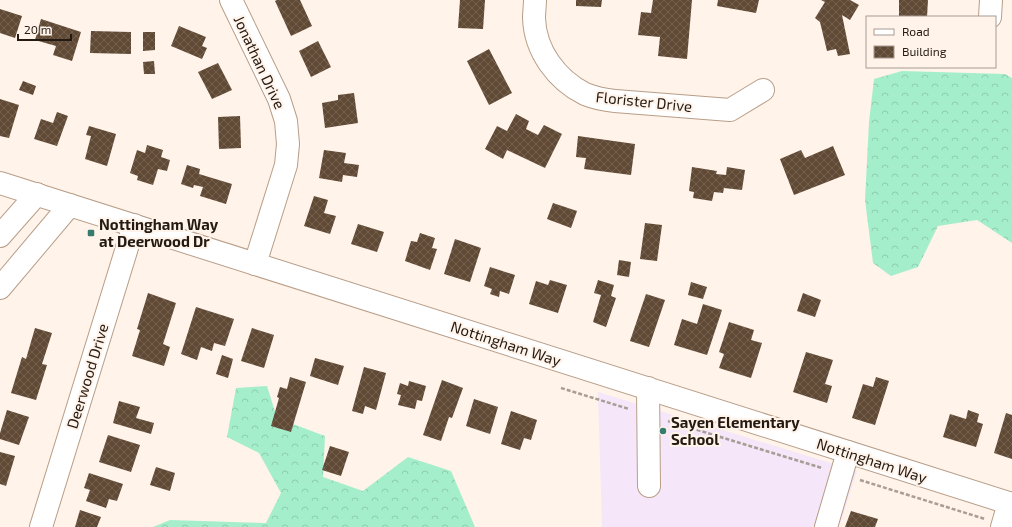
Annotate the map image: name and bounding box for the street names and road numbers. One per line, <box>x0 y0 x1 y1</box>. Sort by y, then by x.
street label: Jonathan Drive <box>231 12 289 112</box>
street label: Florister Drive <box>595 87 693 115</box>
street label: Nottingham Way <box>449 317 563 369</box>
street label: Deerwood Drive <box>62 321 112 431</box>
street label: Nottingham Way <box>815 434 929 486</box>

